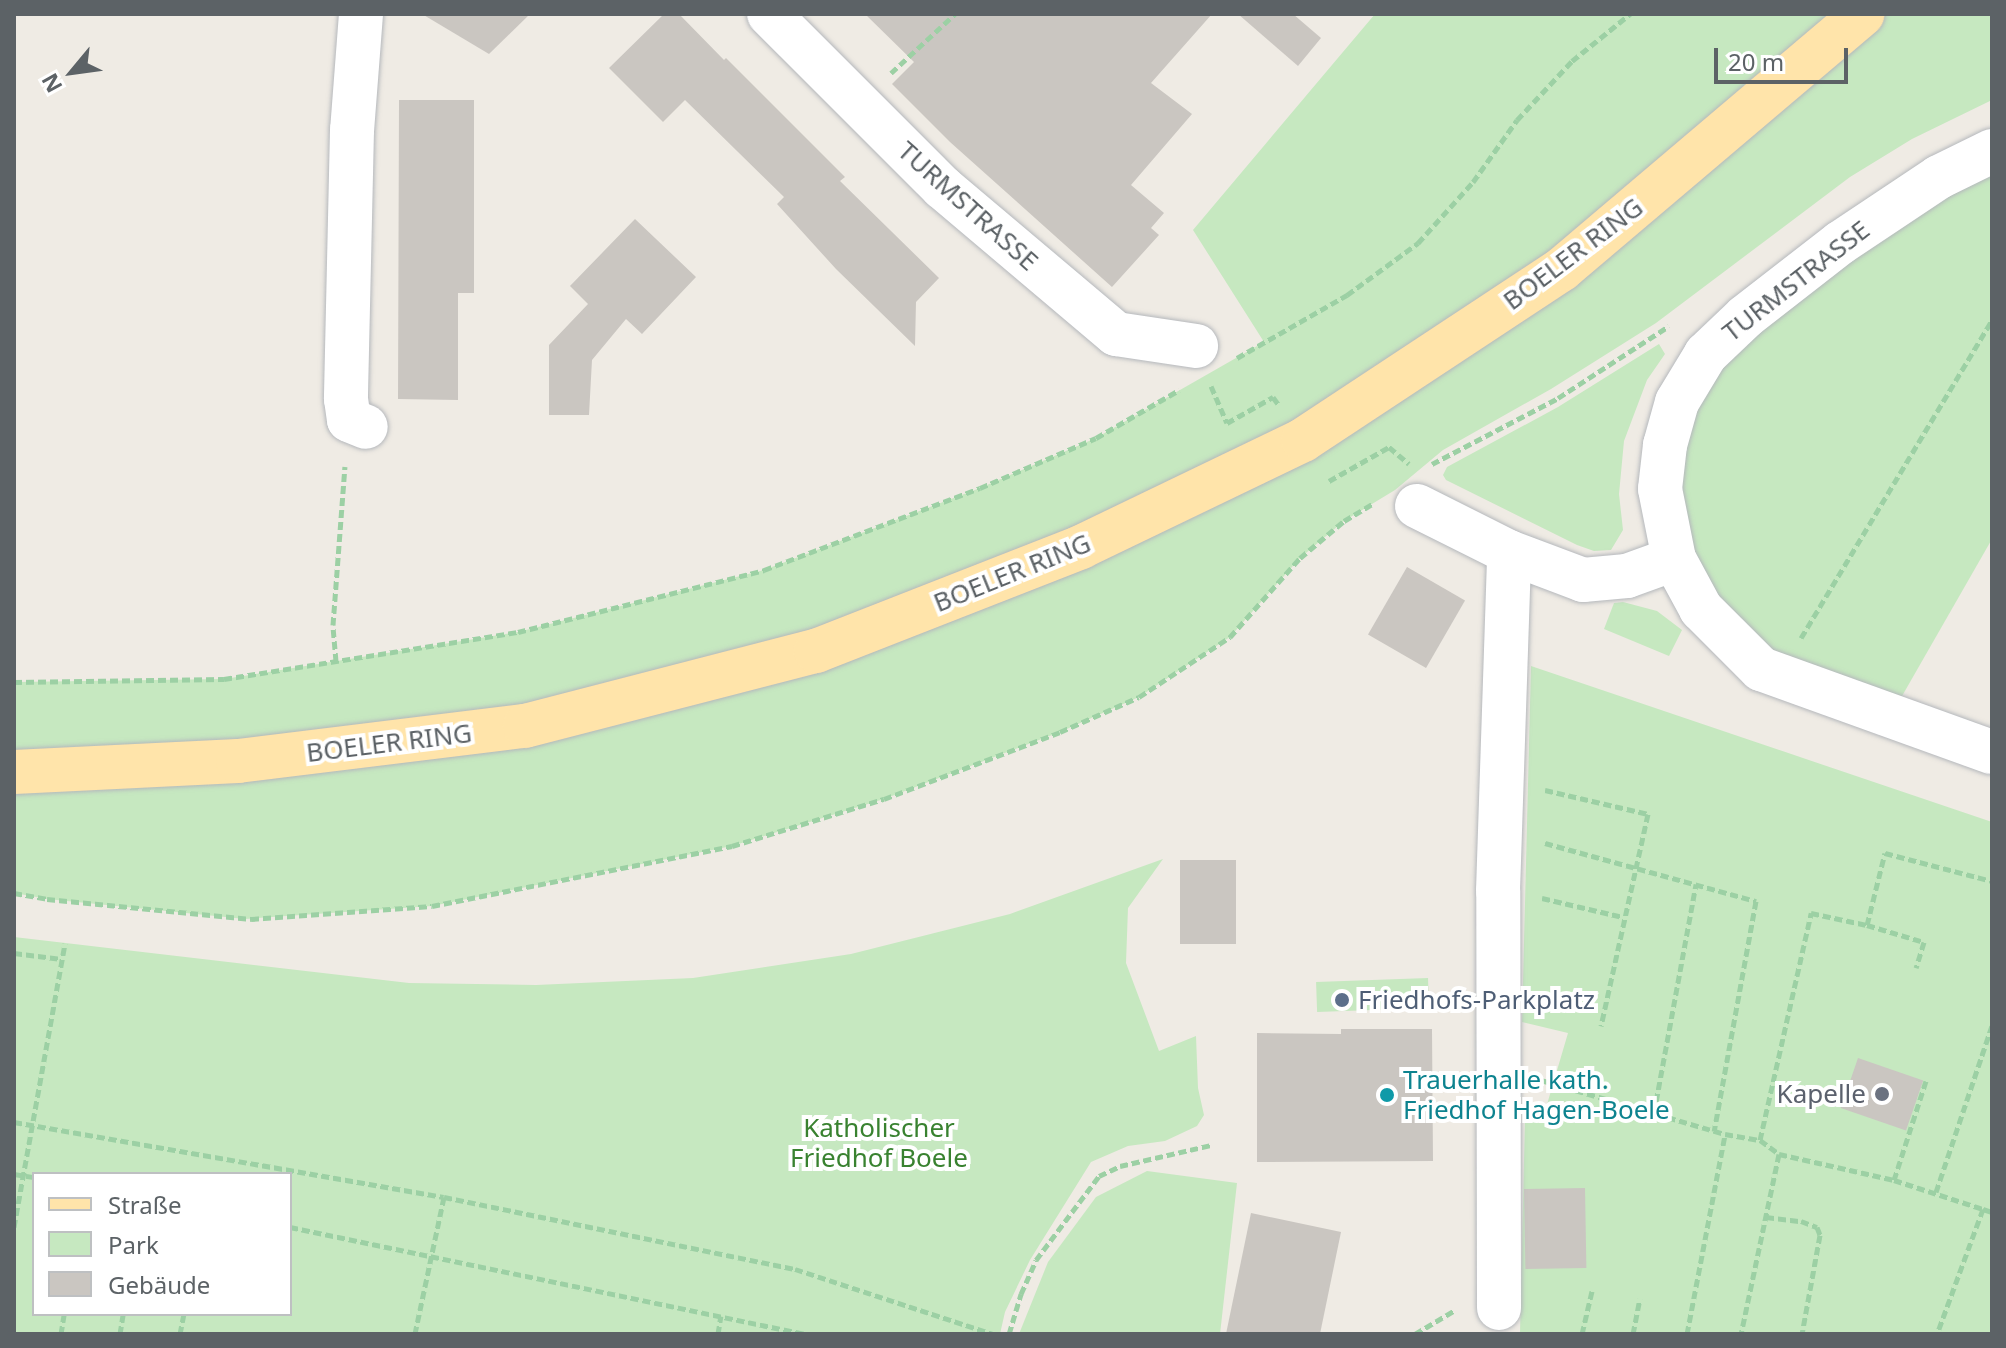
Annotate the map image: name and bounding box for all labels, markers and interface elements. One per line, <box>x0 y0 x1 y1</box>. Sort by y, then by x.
north arrow <box>32 32 112 112</box>
scale bar <box>1718 32 1852 82</box>
text: 20 m <box>1728 45 1784 78</box>
text: N <box>34 69 68 99</box>
street label: TURMSTRASSE <box>892 135 1044 277</box>
street label: BOELER RING <box>1497 191 1649 317</box>
street label: TURMSTRASSE <box>1716 214 1876 348</box>
street label: BOELER RING <box>929 527 1095 619</box>
street label: BOELER RING <box>305 717 473 769</box>
place label: Friedhofs-Parkplatz <box>1358 984 1595 1016</box>
marker: Friedhofs-Parkplatz <box>1333 991 1351 1009</box>
place label: Trauerhalle kath. Friedhof Hagen-Boele <box>1403 1064 1670 1126</box>
place label: Kapelle <box>1777 1078 1866 1110</box>
marker: Kapelle <box>1873 1085 1891 1103</box>
marker: Trauerhalle kath. Friedhof Hagen-Boele <box>1378 1086 1396 1104</box>
park label: Katholischer Friedhof Boele <box>790 1112 968 1174</box>
legend <box>32 1172 292 1316</box>
text: Straße <box>108 1188 181 1221</box>
text: Park <box>108 1228 159 1261</box>
text: Gebäude <box>108 1268 210 1301</box>

